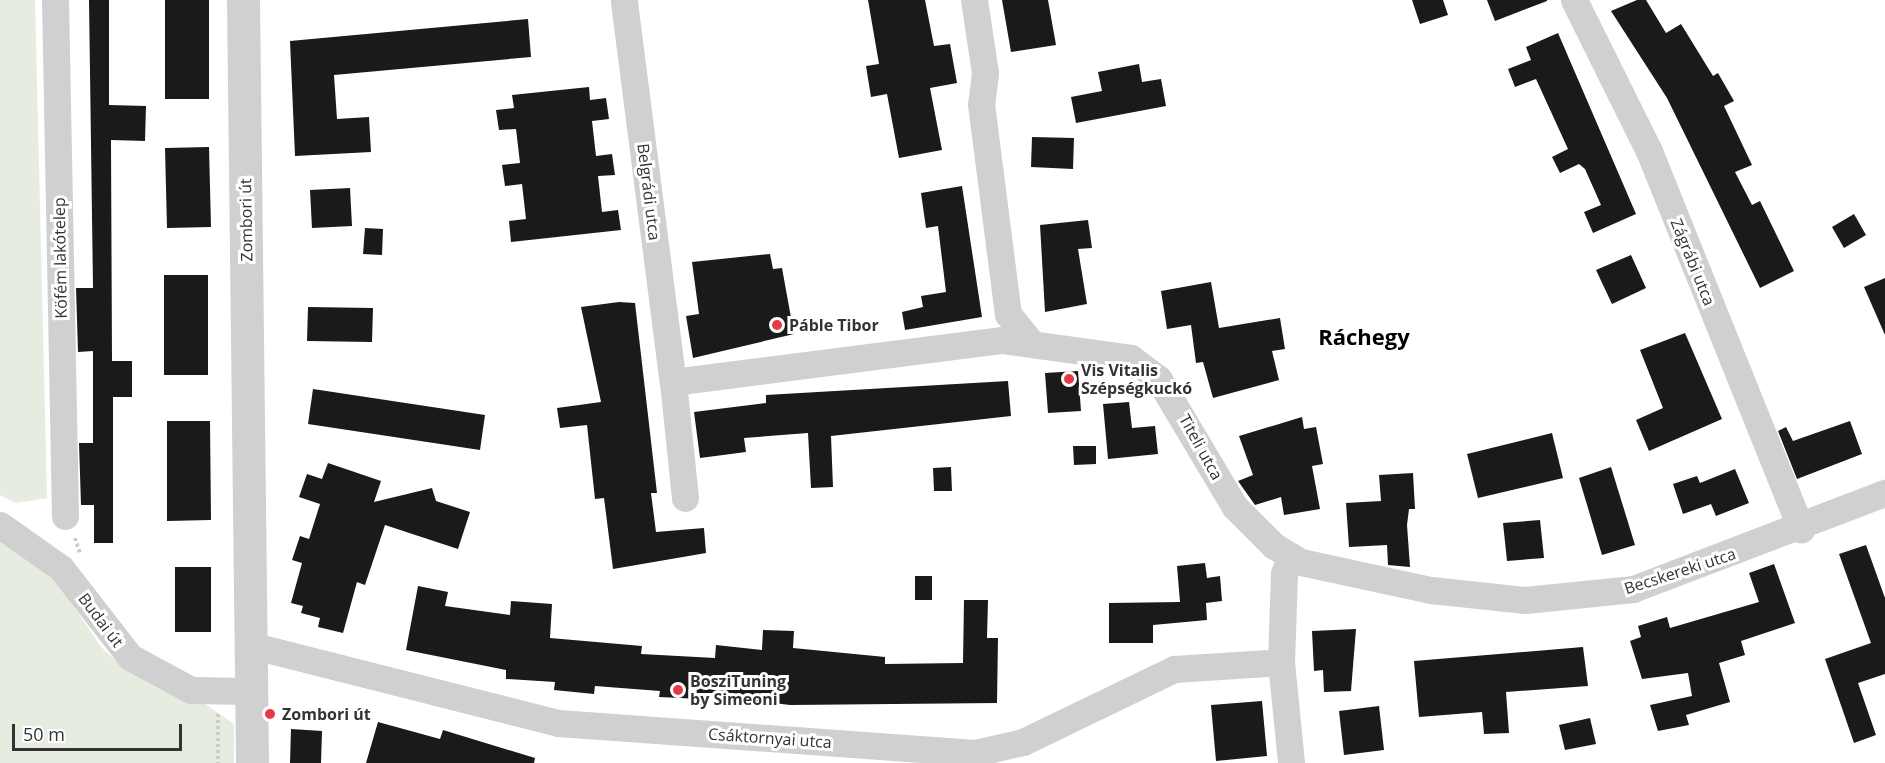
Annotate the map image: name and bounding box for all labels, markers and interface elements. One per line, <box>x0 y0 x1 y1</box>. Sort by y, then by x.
street label: Belgrádi utca <box>634 142 664 242</box>
street label: Zombori út <box>236 178 256 262</box>
street label: Köfém lakótelep <box>49 197 71 319</box>
street label: Zágrábi utca <box>1667 216 1719 308</box>
place label: Páble Tibor <box>789 315 879 335</box>
marker: Páble Tibor <box>770 318 784 332</box>
district label: Ráchegy <box>1318 324 1410 350</box>
place label: Vis Vitalis Szépségkuckó <box>1081 360 1192 398</box>
marker: Vis Vitalis Szépségkuckó <box>1062 372 1076 386</box>
street label: Titeli utca <box>1175 411 1227 483</box>
street label: Becskereki utca <box>1622 544 1738 598</box>
street label: Budai út <box>75 589 127 651</box>
place label: BosziTuning by Simeoni <box>690 671 786 709</box>
marker: BosziTuning by Simeoni <box>671 683 685 697</box>
place label: Zombori út <box>282 704 371 724</box>
marker: Zombori út <box>263 707 277 721</box>
scale bar <box>15 712 184 750</box>
text: 50 m <box>23 722 65 746</box>
street label: Csáktornyai utca <box>708 724 832 752</box>

